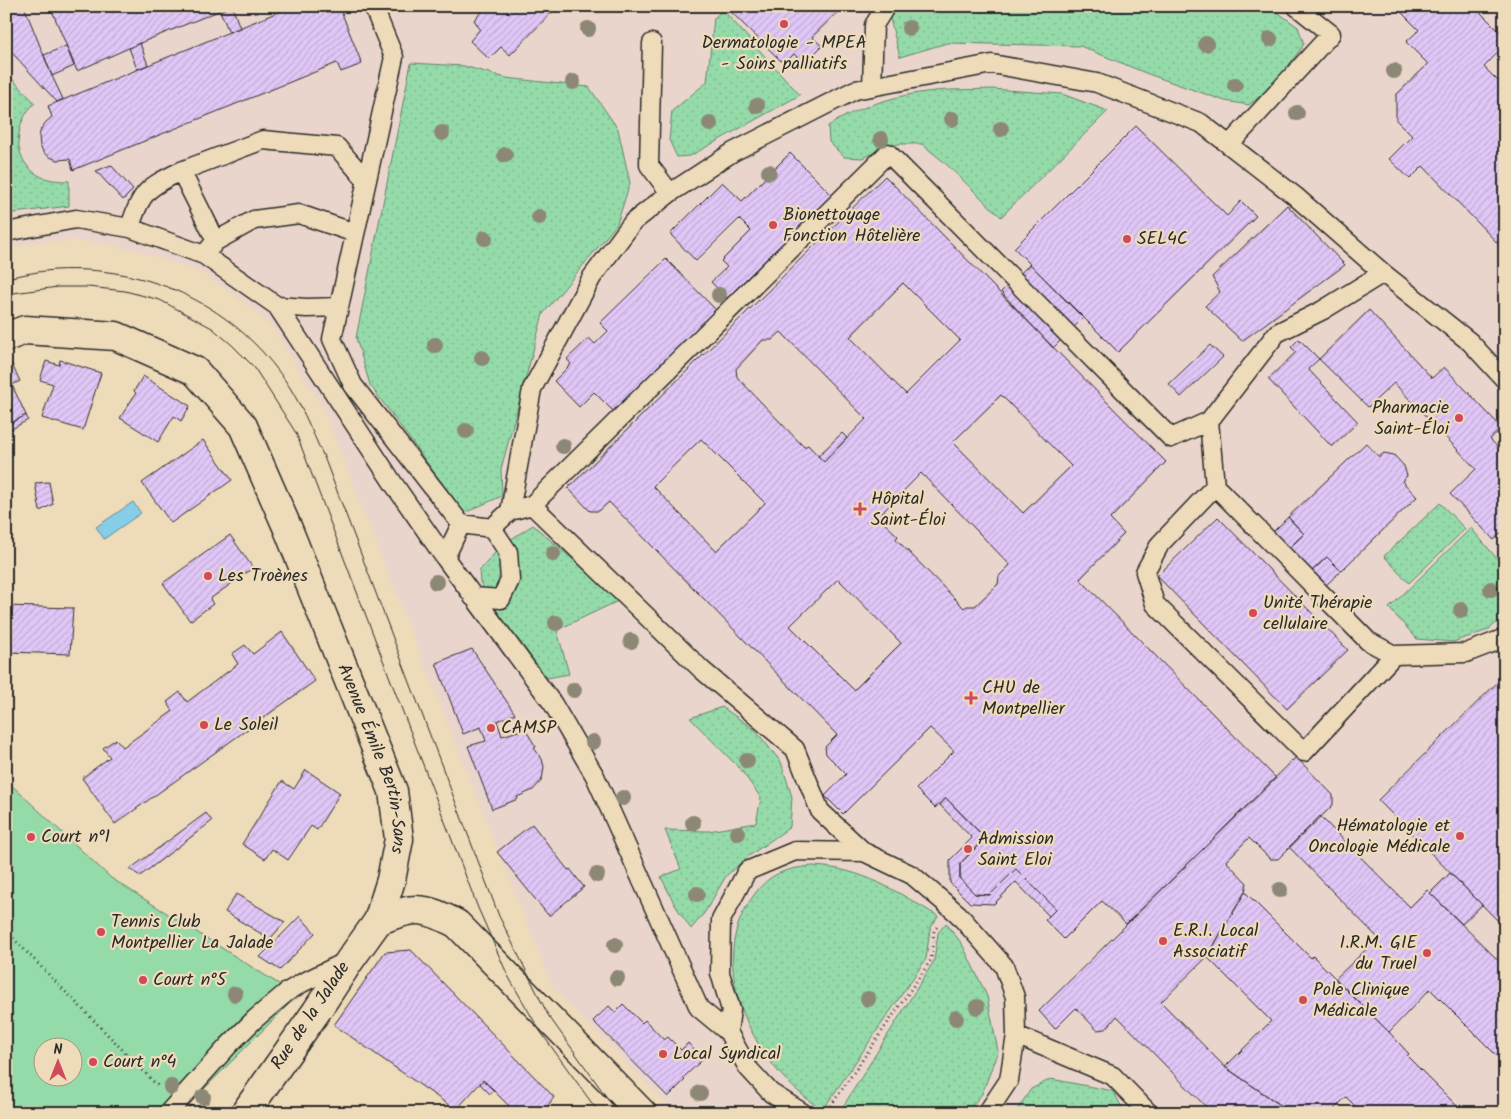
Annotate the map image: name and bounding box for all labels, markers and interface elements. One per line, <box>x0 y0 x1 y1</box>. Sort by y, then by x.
marker: Dermatologie - MPEA - Soins palliatifs <box>778 18 790 30</box>
place label: Dermatologie - MPEA - Soins palliatifs <box>701 29 867 79</box>
place label: Bionettoyage Fonction Hôtelière <box>783 201 920 251</box>
marker: Bionettoyage Fonction Hôtelière <box>767 219 779 231</box>
place label: SEL4C <box>1137 225 1188 254</box>
marker: SEL4C <box>1121 233 1133 245</box>
place label: Pharmacie Saint-Éloi <box>1372 394 1450 444</box>
marker: Pharmacie Saint-Éloi <box>1453 412 1465 424</box>
place label: Hôpital Saint-Éloi <box>871 485 946 535</box>
marker: Hôpital Saint-Éloi <box>853 502 867 516</box>
place label: Les Troènes <box>218 562 308 591</box>
marker: Les Troènes <box>202 570 214 582</box>
place label: Unité Thérapie cellulaire <box>1263 589 1372 639</box>
marker: Unité Thérapie cellulaire <box>1247 607 1259 619</box>
street label: Avenue Émile Bertin-Sans <box>329 659 414 857</box>
place label: CHU de Montpellier <box>982 674 1066 724</box>
marker: CHU de Montpellier <box>964 691 978 705</box>
place label: Le Soleil <box>214 711 279 740</box>
place label: CAMSP <box>501 714 557 743</box>
marker: Le Soleil <box>198 719 210 731</box>
marker: CAMSP <box>485 722 497 734</box>
place label: Hématologie et Oncologie Médicale <box>1308 812 1451 862</box>
place label: Court n°1 <box>41 823 110 852</box>
place label: Admission Saint Eloi <box>978 825 1054 875</box>
marker: Hématologie et Oncologie Médicale <box>1454 830 1466 842</box>
marker: Court n°1 <box>25 831 37 843</box>
marker: Admission Saint Eloi <box>962 843 974 855</box>
place label: Tennis Club Montpellier La Jalade <box>111 908 273 958</box>
place label: E.R.I. Local Associatif <box>1173 917 1259 967</box>
marker: Tennis Club Montpellier La Jalade <box>95 926 107 938</box>
place label: I.R.M. GIE du Truel <box>1340 929 1418 979</box>
marker: E.R.I. Local Associatif <box>1157 935 1169 947</box>
marker: I.R.M. GIE du Truel <box>1421 947 1433 959</box>
street label: Rue de la Jalade <box>264 956 358 1076</box>
place label: Court n°5 <box>153 966 227 995</box>
marker: Court n°5 <box>137 974 149 986</box>
place label: Pole Clinique Médicale <box>1313 976 1409 1026</box>
marker: Pole Clinique Médicale <box>1297 994 1309 1006</box>
north arrow <box>32 1036 82 1086</box>
text: N <box>54 1039 63 1061</box>
place label: Local Syndical <box>673 1040 781 1069</box>
place label: Court n°4 <box>103 1048 176 1077</box>
marker: Local Syndical <box>657 1048 669 1060</box>
marker: Court n°4 <box>87 1056 99 1068</box>

